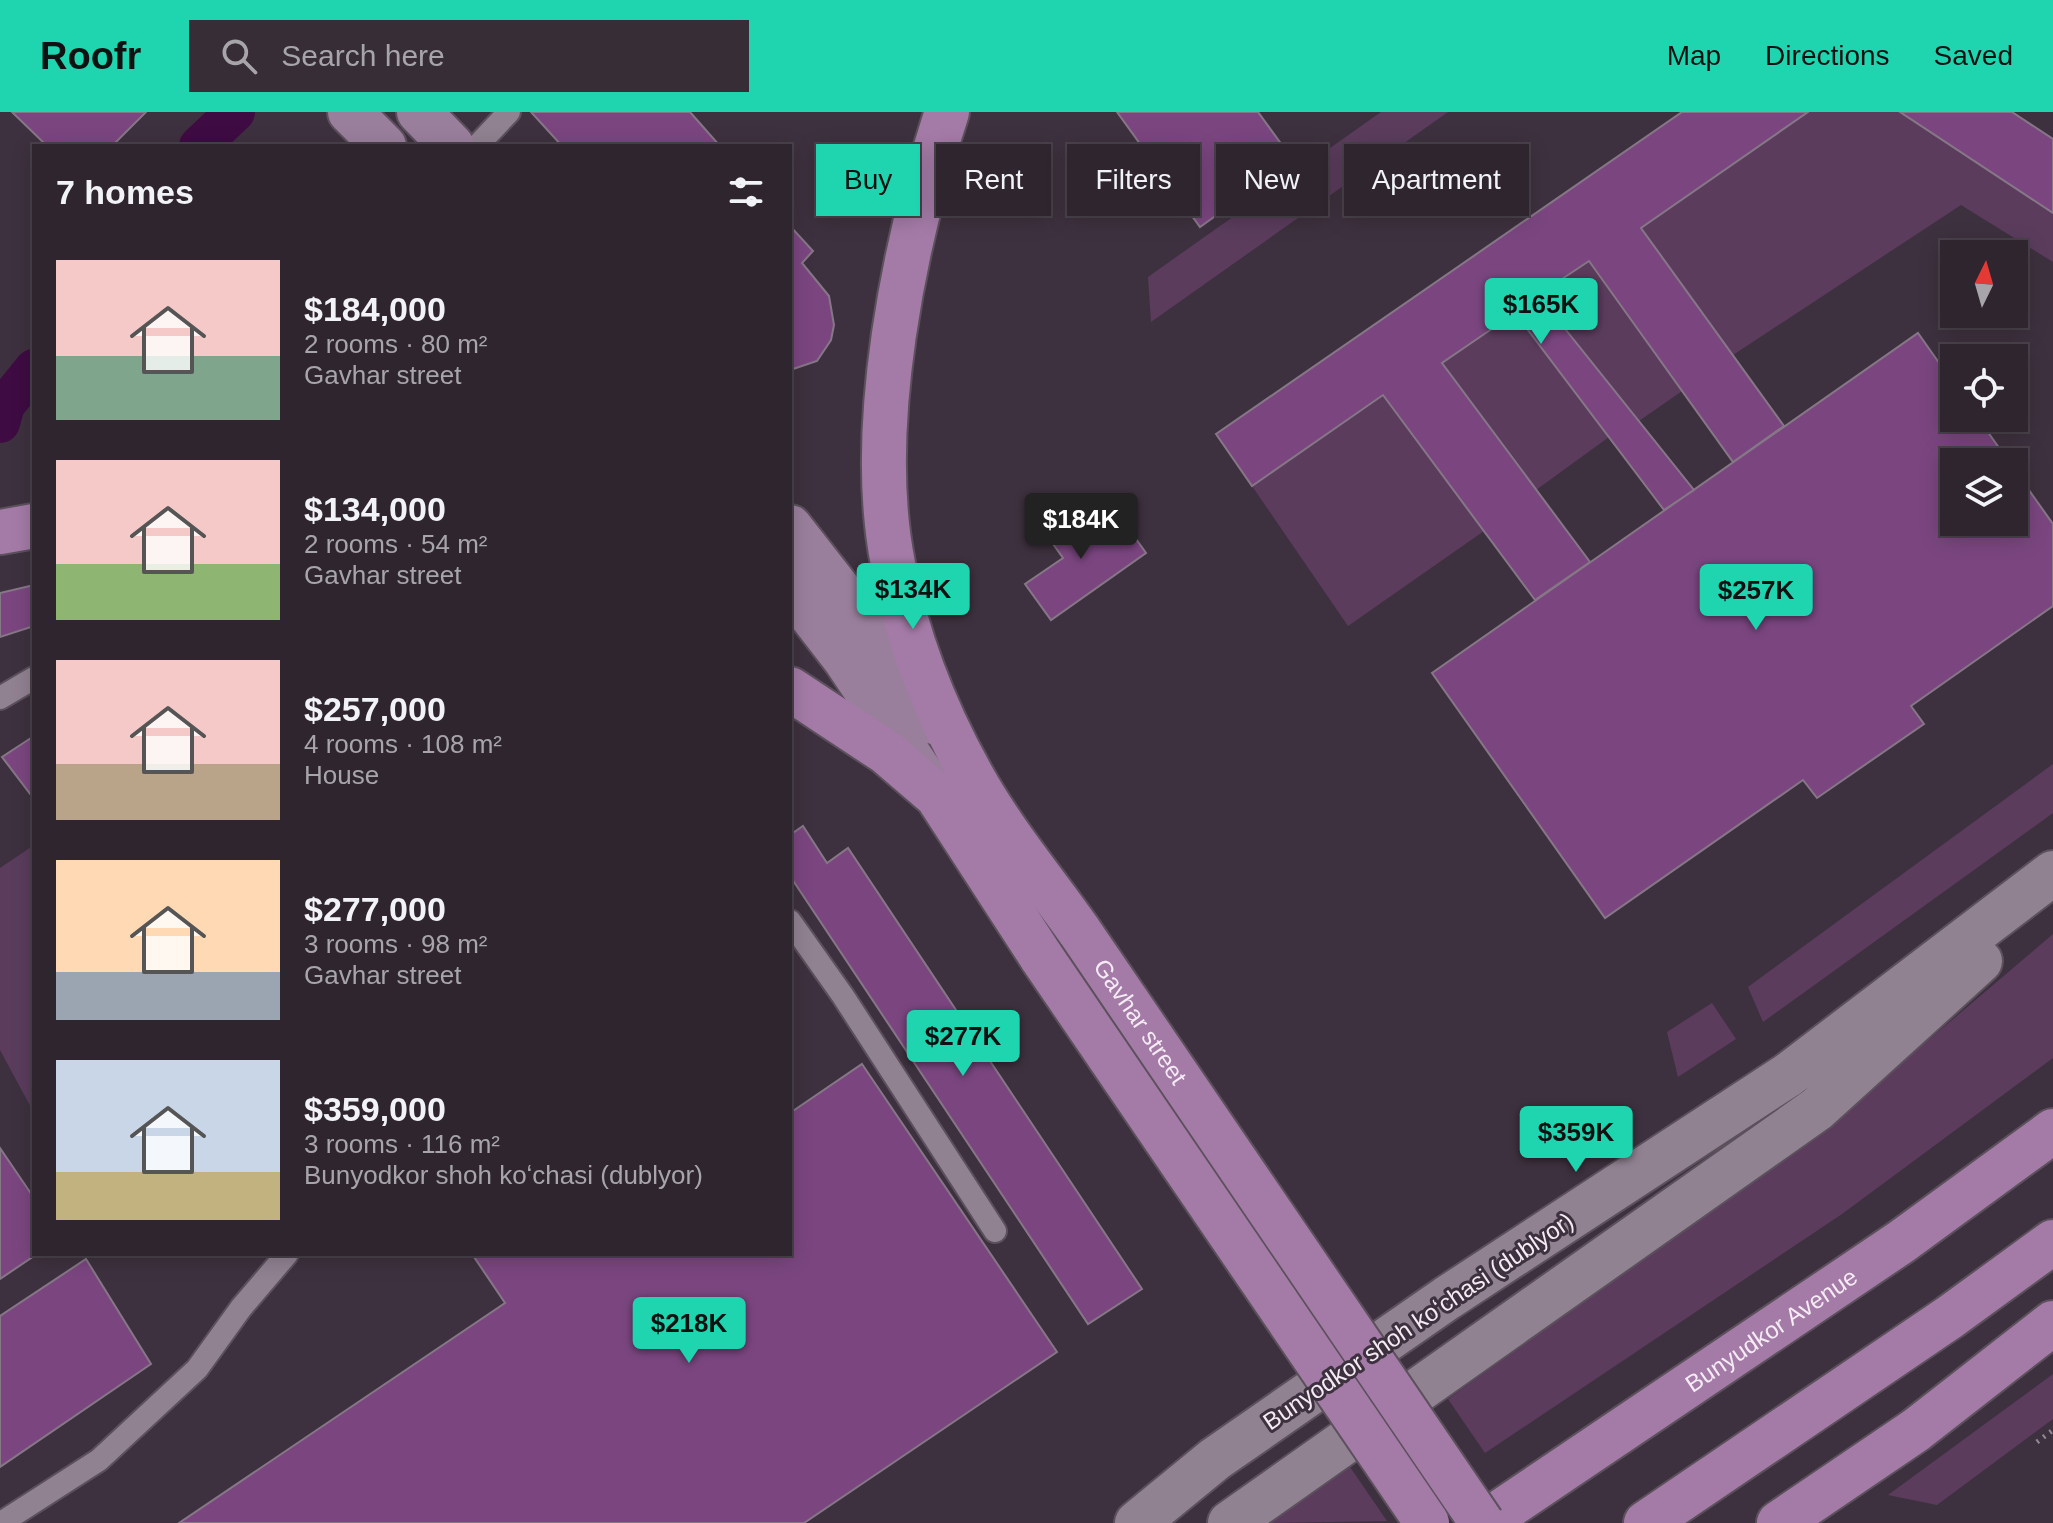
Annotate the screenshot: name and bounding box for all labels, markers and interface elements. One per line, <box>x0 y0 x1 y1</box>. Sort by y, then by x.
search box <box>189 20 749 92</box>
icon: search <box>217 34 261 78</box>
text: Roofr <box>40 35 141 77</box>
text: Search here <box>281 39 445 72</box>
text: Map <box>1667 40 1721 71</box>
text: Directions <box>1765 40 1890 71</box>
text: Saved <box>1934 40 2013 71</box>
chip: Buy <box>816 144 920 216</box>
chip: Rent <box>936 144 1051 216</box>
chip: Filters <box>1067 144 1200 216</box>
chip: New <box>1216 144 1328 216</box>
chip: Apartment <box>1344 144 1529 216</box>
icon: filters <box>724 170 768 214</box>
text: 7 homes <box>56 173 194 211</box>
north arrow <box>1940 240 2028 328</box>
map controls <box>1940 240 2028 536</box>
pin: $165K <box>1485 278 1597 346</box>
text: $165K <box>1503 289 1579 319</box>
text: $184,000 <box>304 290 446 328</box>
icon: home <box>120 292 216 388</box>
text: 2 rooms · 80 m² <box>304 329 488 359</box>
button: locate <box>1940 344 2028 432</box>
text: Gavhar street <box>304 360 462 390</box>
button: layers <box>1940 448 2028 536</box>
text: $134,000 <box>304 490 446 528</box>
icon: home <box>120 492 216 588</box>
pin: $184K <box>1025 493 1137 561</box>
text: $184K <box>1043 504 1119 534</box>
text: 2 rooms · 54 m² <box>304 529 488 559</box>
text: Gavhar street <box>304 560 462 590</box>
pin: $134K <box>857 563 969 631</box>
pin: $257K <box>1700 564 1812 632</box>
text: $134K <box>875 574 951 604</box>
text: $257K <box>1718 575 1794 605</box>
text: $257,000 <box>304 690 446 728</box>
icon: home <box>120 692 216 788</box>
text: 4 rooms · 108 m² <box>304 729 502 759</box>
text: House <box>304 760 379 790</box>
text: $277,000 <box>304 890 446 928</box>
icon: home <box>120 892 216 988</box>
text: 3 rooms · 98 m² <box>304 929 488 959</box>
street label: Gavhar street <box>1089 954 1193 1089</box>
text: Gavhar street <box>304 960 462 990</box>
pin: $277K <box>907 1010 1019 1078</box>
text: $277K <box>925 1021 1001 1051</box>
text: $359,000 <box>304 1090 446 1128</box>
icon: home <box>120 1092 216 1188</box>
pin: $359K <box>1520 1106 1632 1174</box>
text: $359K <box>1538 1117 1614 1147</box>
text: 3 rooms · 116 m² <box>304 1129 500 1159</box>
text: Bunyodkor shoh koʻchasi (dublyor) <box>304 1160 703 1190</box>
street label: Bunyodkor shoh koʻchasi (dublyor) <box>1258 1207 1578 1435</box>
street label: Bunyudkor Avenue <box>1680 1262 1862 1397</box>
pin: $218K <box>633 1297 745 1365</box>
text: $218K <box>651 1308 727 1338</box>

